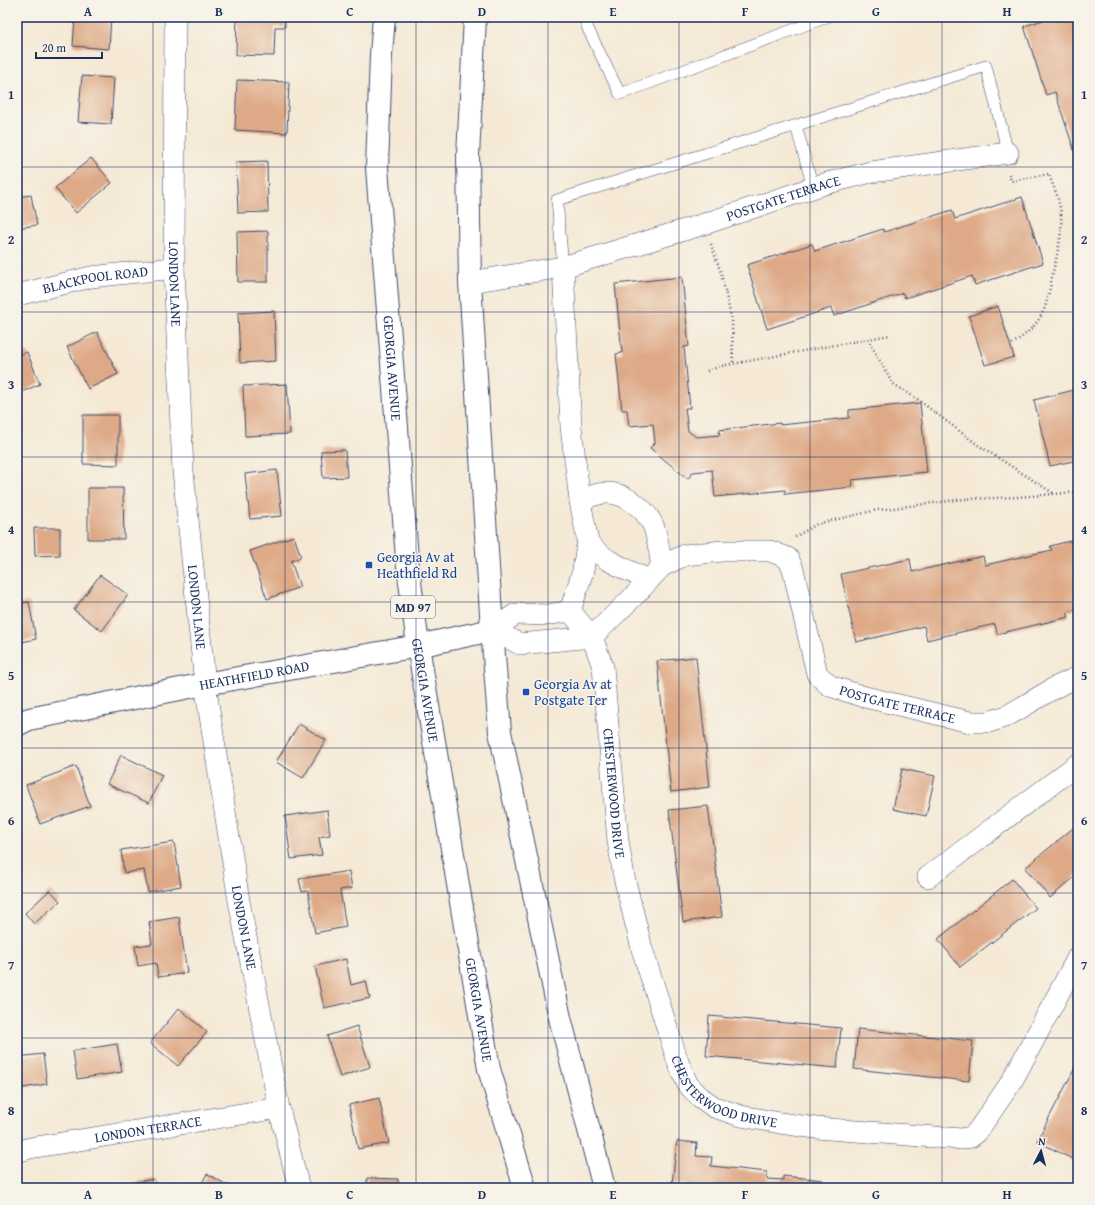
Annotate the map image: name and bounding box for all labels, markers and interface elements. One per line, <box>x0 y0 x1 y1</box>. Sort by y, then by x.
text: A <box>84 2 93 21</box>
text: B <box>215 2 223 21</box>
text: C <box>346 2 354 21</box>
text: D <box>478 2 486 21</box>
text: E <box>610 2 617 21</box>
text: F <box>742 2 749 21</box>
text: G <box>872 2 880 21</box>
text: H <box>1002 2 1012 21</box>
scale bar <box>36 34 102 60</box>
text: 20 m <box>42 39 66 56</box>
text: 1 <box>8 85 14 104</box>
text: 1 <box>1081 85 1087 104</box>
street label: POSTGATE TERRACE <box>724 170 842 226</box>
text: 2 <box>8 230 15 249</box>
text: 2 <box>1081 230 1088 249</box>
street label: LONDON LANE <box>164 241 187 327</box>
street label: BLACKPOOL ROAD <box>41 261 149 298</box>
street label: GEORGIA AVENUE <box>378 315 406 421</box>
text: 3 <box>8 375 14 394</box>
text: 3 <box>1081 375 1087 394</box>
text: 4 <box>8 520 15 539</box>
text: 4 <box>1081 520 1088 539</box>
place label: Georgia Av at Heathfield Rd <box>377 547 458 583</box>
marker: Georgia Av at Heathfield Rd <box>364 560 374 570</box>
street label: LONDON LANE <box>183 564 211 651</box>
road number: MD 97 <box>391 596 435 618</box>
street label: GEORGIA AVENUE <box>407 637 444 744</box>
street label: HEATHFIELD ROAD <box>198 656 311 695</box>
text: 5 <box>8 666 15 685</box>
text: 5 <box>1081 666 1088 685</box>
place label: Georgia Av at Postgate Ter <box>534 674 612 710</box>
street label: POSTGATE TERRACE <box>837 680 957 728</box>
marker: Georgia Av at Postgate Ter <box>521 687 531 697</box>
street label: CHESTERWOOD DRIVE <box>598 727 631 860</box>
text: 6 <box>8 811 15 830</box>
text: 6 <box>1081 811 1088 830</box>
street label: LONDON LANE <box>227 884 262 971</box>
text: 7 <box>8 956 15 975</box>
street label: GEORGIA AVENUE <box>461 956 498 1063</box>
text: 7 <box>1081 956 1088 975</box>
street label: CHESTERWOOD DRIVE <box>667 1053 779 1132</box>
text: 8 <box>8 1101 15 1120</box>
text: 8 <box>1081 1101 1088 1120</box>
street label: LONDON TERRACE <box>93 1111 203 1147</box>
north arrow <box>1021 1131 1061 1171</box>
text: N <box>1038 1133 1047 1149</box>
text: A <box>84 1185 93 1204</box>
text: B <box>215 1185 223 1204</box>
text: C <box>346 1185 354 1204</box>
text: D <box>478 1185 486 1204</box>
text: E <box>610 1185 617 1204</box>
text: F <box>742 1185 749 1204</box>
text: G <box>872 1185 880 1204</box>
text: H <box>1002 1185 1012 1204</box>

